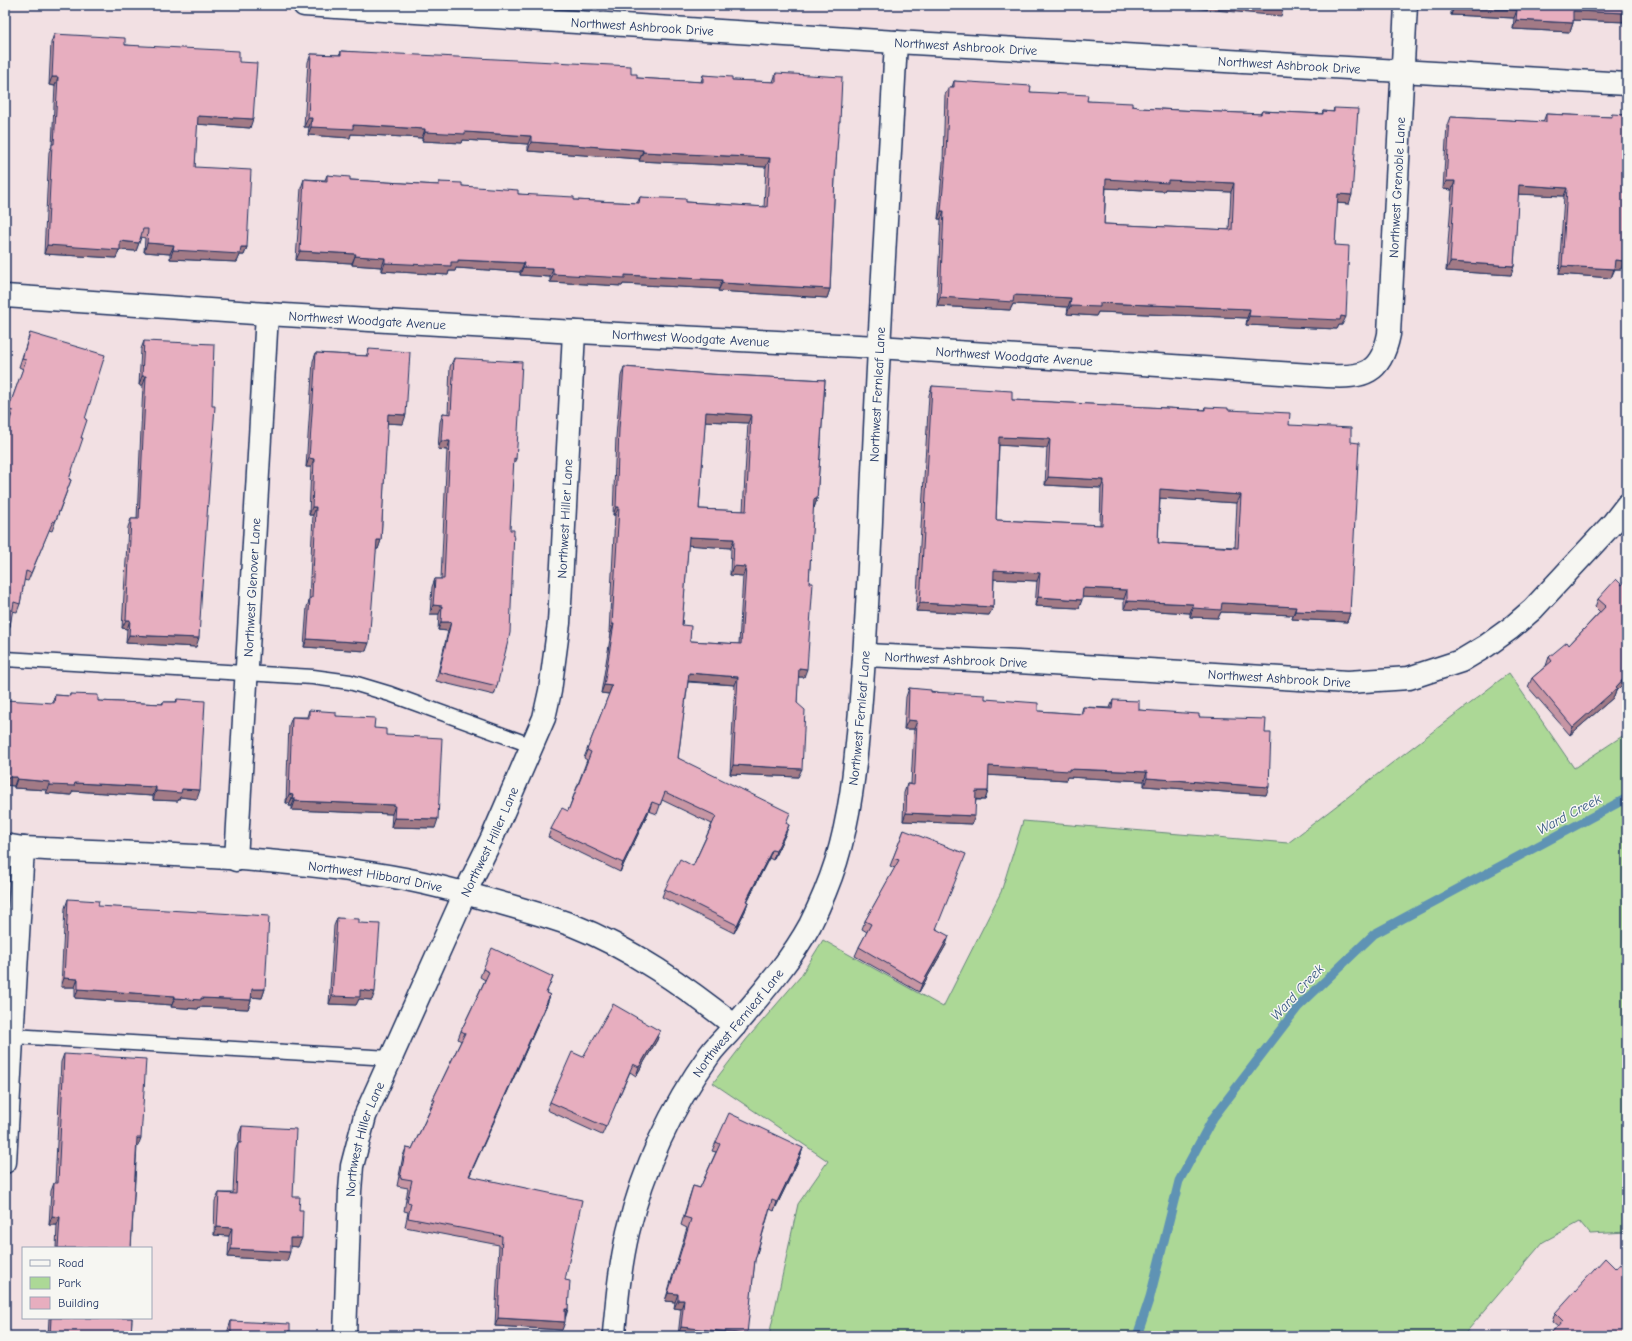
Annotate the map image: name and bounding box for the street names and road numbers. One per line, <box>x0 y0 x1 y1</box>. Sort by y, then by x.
street label: Northwest Ashbrook Drive <box>570 15 715 39</box>
street label: Northwest Ashbrook Drive <box>894 35 1038 58</box>
street label: Northwest Ashbrook Drive <box>1217 53 1362 77</box>
street label: Northwest Grenoble Lane <box>1386 116 1408 258</box>
street label: Northwest Woodgate Avenue <box>288 308 447 332</box>
street label: Northwest Fernleaf Lane <box>866 326 888 463</box>
street label: Northwest Woodgate Avenue <box>612 327 770 350</box>
street label: Northwest Woodgate Avenue <box>935 344 1094 369</box>
street label: Northwest Hiller Lane <box>554 458 575 579</box>
street label: Northwest Glenover Lane <box>241 517 263 657</box>
street label: Northwest Ashbrook Drive <box>884 649 1028 671</box>
street label: Northwest Fernleaf Lane <box>845 650 873 786</box>
street label: Northwest Ashbrook Drive <box>1207 667 1352 690</box>
street label: Northwest Hiller Lane <box>457 784 522 899</box>
street label: Northwest Hibbard Drive <box>307 858 444 895</box>
street label: Northwest Fernleaf Lane <box>690 965 787 1080</box>
street label: Northwest Hiller Lane <box>343 1079 388 1197</box>

